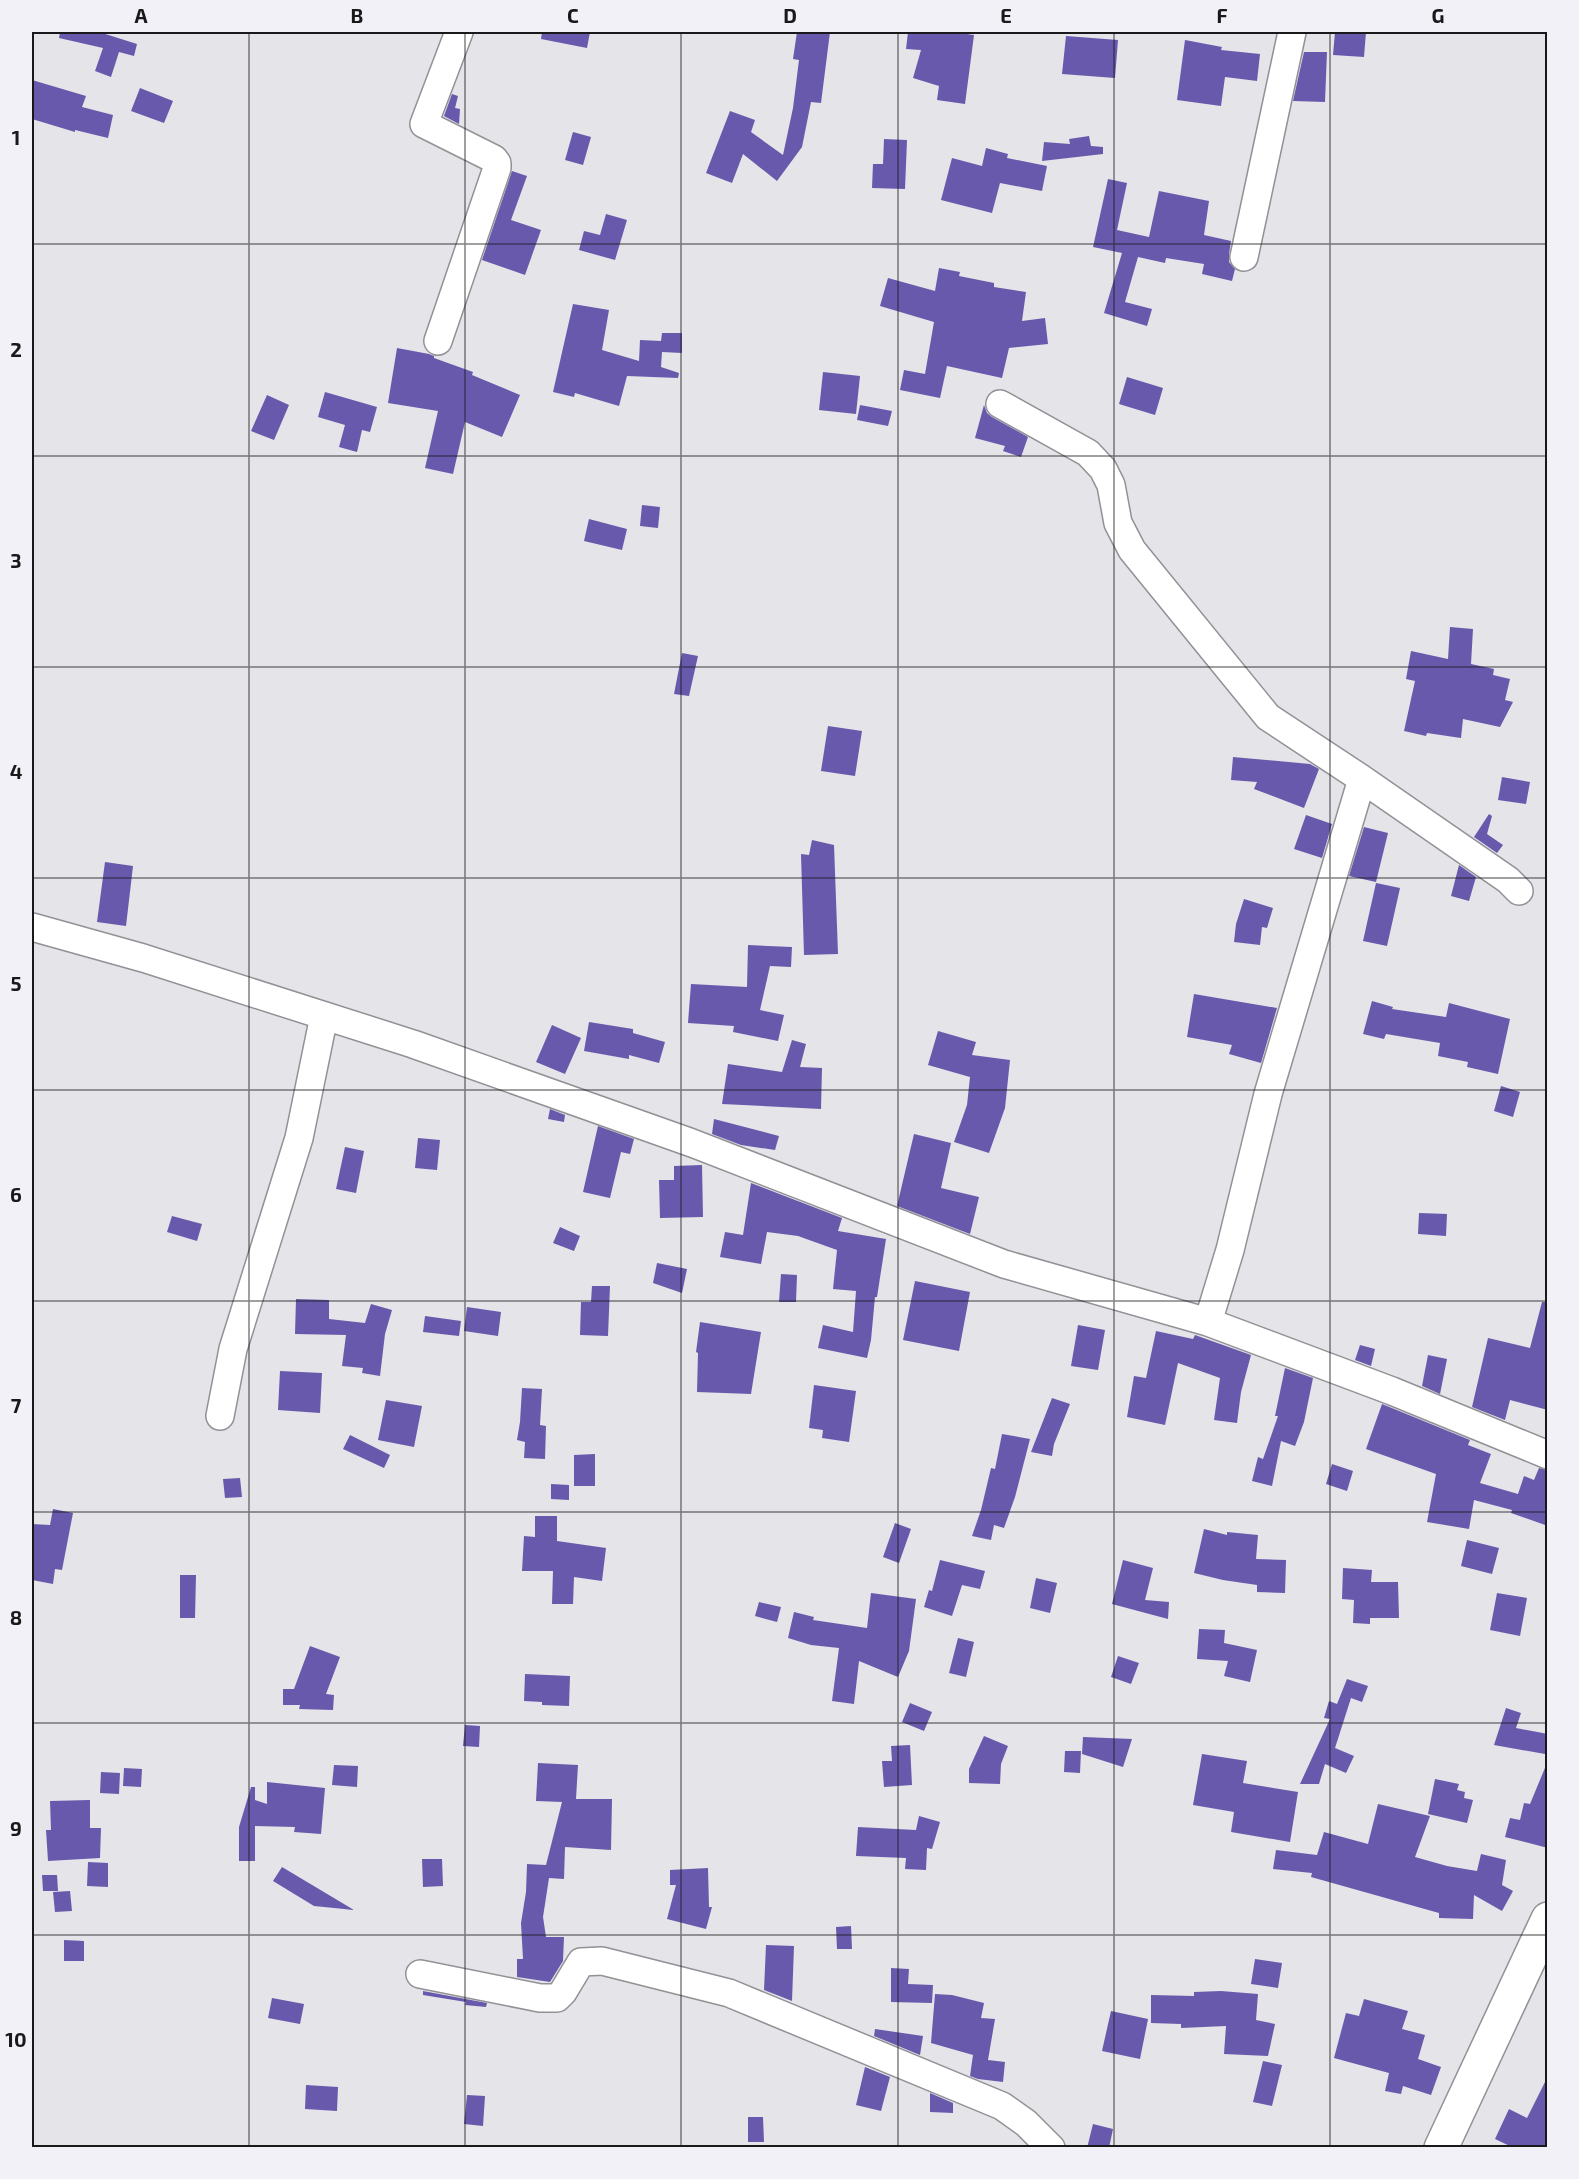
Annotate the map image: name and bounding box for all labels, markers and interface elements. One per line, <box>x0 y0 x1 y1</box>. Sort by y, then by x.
text: A <box>134 3 148 27</box>
text: B <box>351 3 363 27</box>
text: C <box>567 3 579 27</box>
text: D <box>783 3 797 27</box>
text: E <box>1000 3 1012 27</box>
text: F <box>1216 3 1228 27</box>
text: G <box>1432 3 1444 27</box>
text: 1 <box>12 125 20 149</box>
text: 2 <box>10 337 22 361</box>
text: 3 <box>10 548 22 572</box>
text: 4 <box>10 759 23 783</box>
text: 5 <box>10 971 22 995</box>
text: 6 <box>10 1182 22 1206</box>
text: 7 <box>11 1393 22 1417</box>
text: 8 <box>10 1605 22 1629</box>
text: 9 <box>10 1816 22 1840</box>
text: 10 <box>5 2027 27 2051</box>

